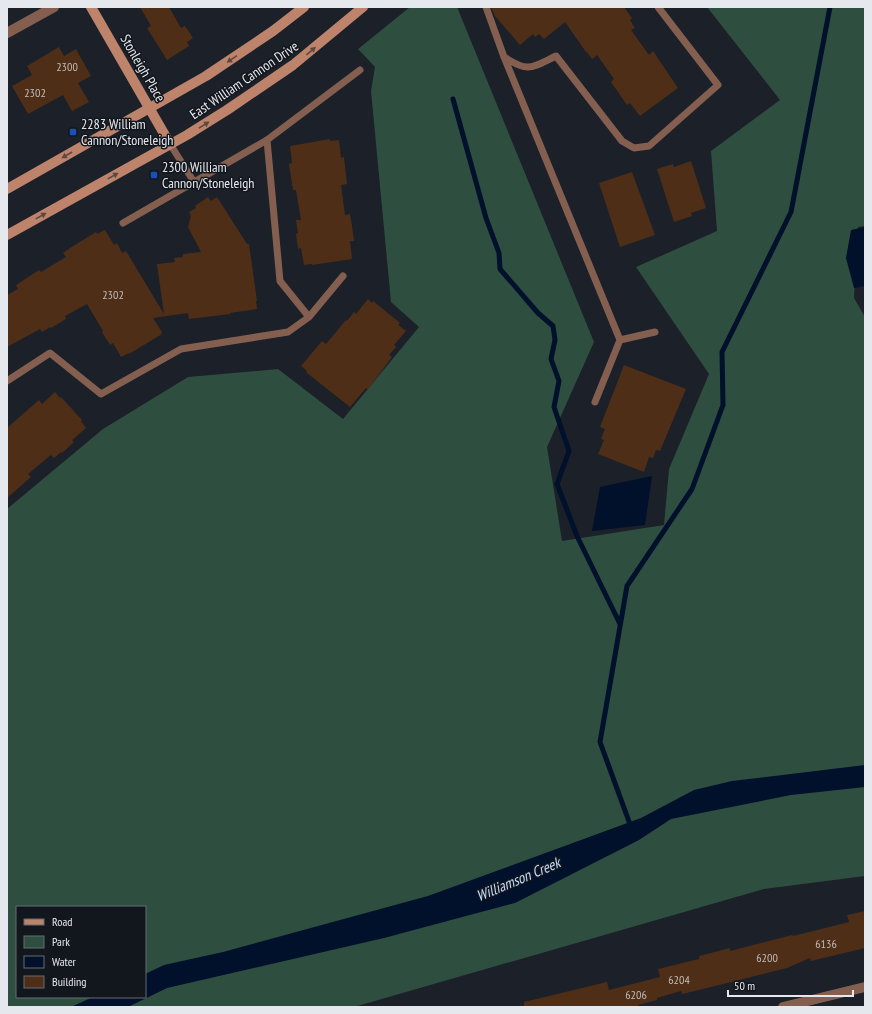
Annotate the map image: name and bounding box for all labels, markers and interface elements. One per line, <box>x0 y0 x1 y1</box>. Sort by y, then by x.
street label: Stonleigh Place <box>116 31 170 105</box>
street label: East William Cannon Drive <box>186 37 302 123</box>
one-way arrow <box>306 46 316 55</box>
one-way arrow <box>227 55 237 63</box>
house number: 2300 <box>56 59 78 74</box>
house number: 2302 <box>24 85 46 100</box>
place label: 2283 William Cannon/Stoneleigh <box>81 115 173 149</box>
one-way arrow <box>198 121 210 128</box>
marker: 2283 William Cannon/Stoneleigh <box>68 127 78 137</box>
one-way arrow <box>61 151 73 158</box>
place label: 2300 William Cannon/Stoneleigh <box>162 158 254 192</box>
marker: 2300 William Cannon/Stoneleigh <box>149 170 159 180</box>
one-way arrow <box>107 172 119 179</box>
one-way arrow <box>35 213 47 220</box>
house number: 2302 <box>102 287 124 302</box>
water label: Williamson Creek <box>473 852 565 905</box>
legend <box>16 906 146 998</box>
text: Road <box>52 914 72 929</box>
text: Park <box>52 934 70 949</box>
house number: 6136 <box>815 936 837 951</box>
house number: 6200 <box>756 950 778 965</box>
text: Water <box>52 954 77 969</box>
house number: 6204 <box>668 972 690 987</box>
scale bar <box>728 972 853 998</box>
text: Building <box>52 974 87 989</box>
text: 50 m <box>734 978 755 993</box>
house number: 6206 <box>625 987 647 1002</box>

